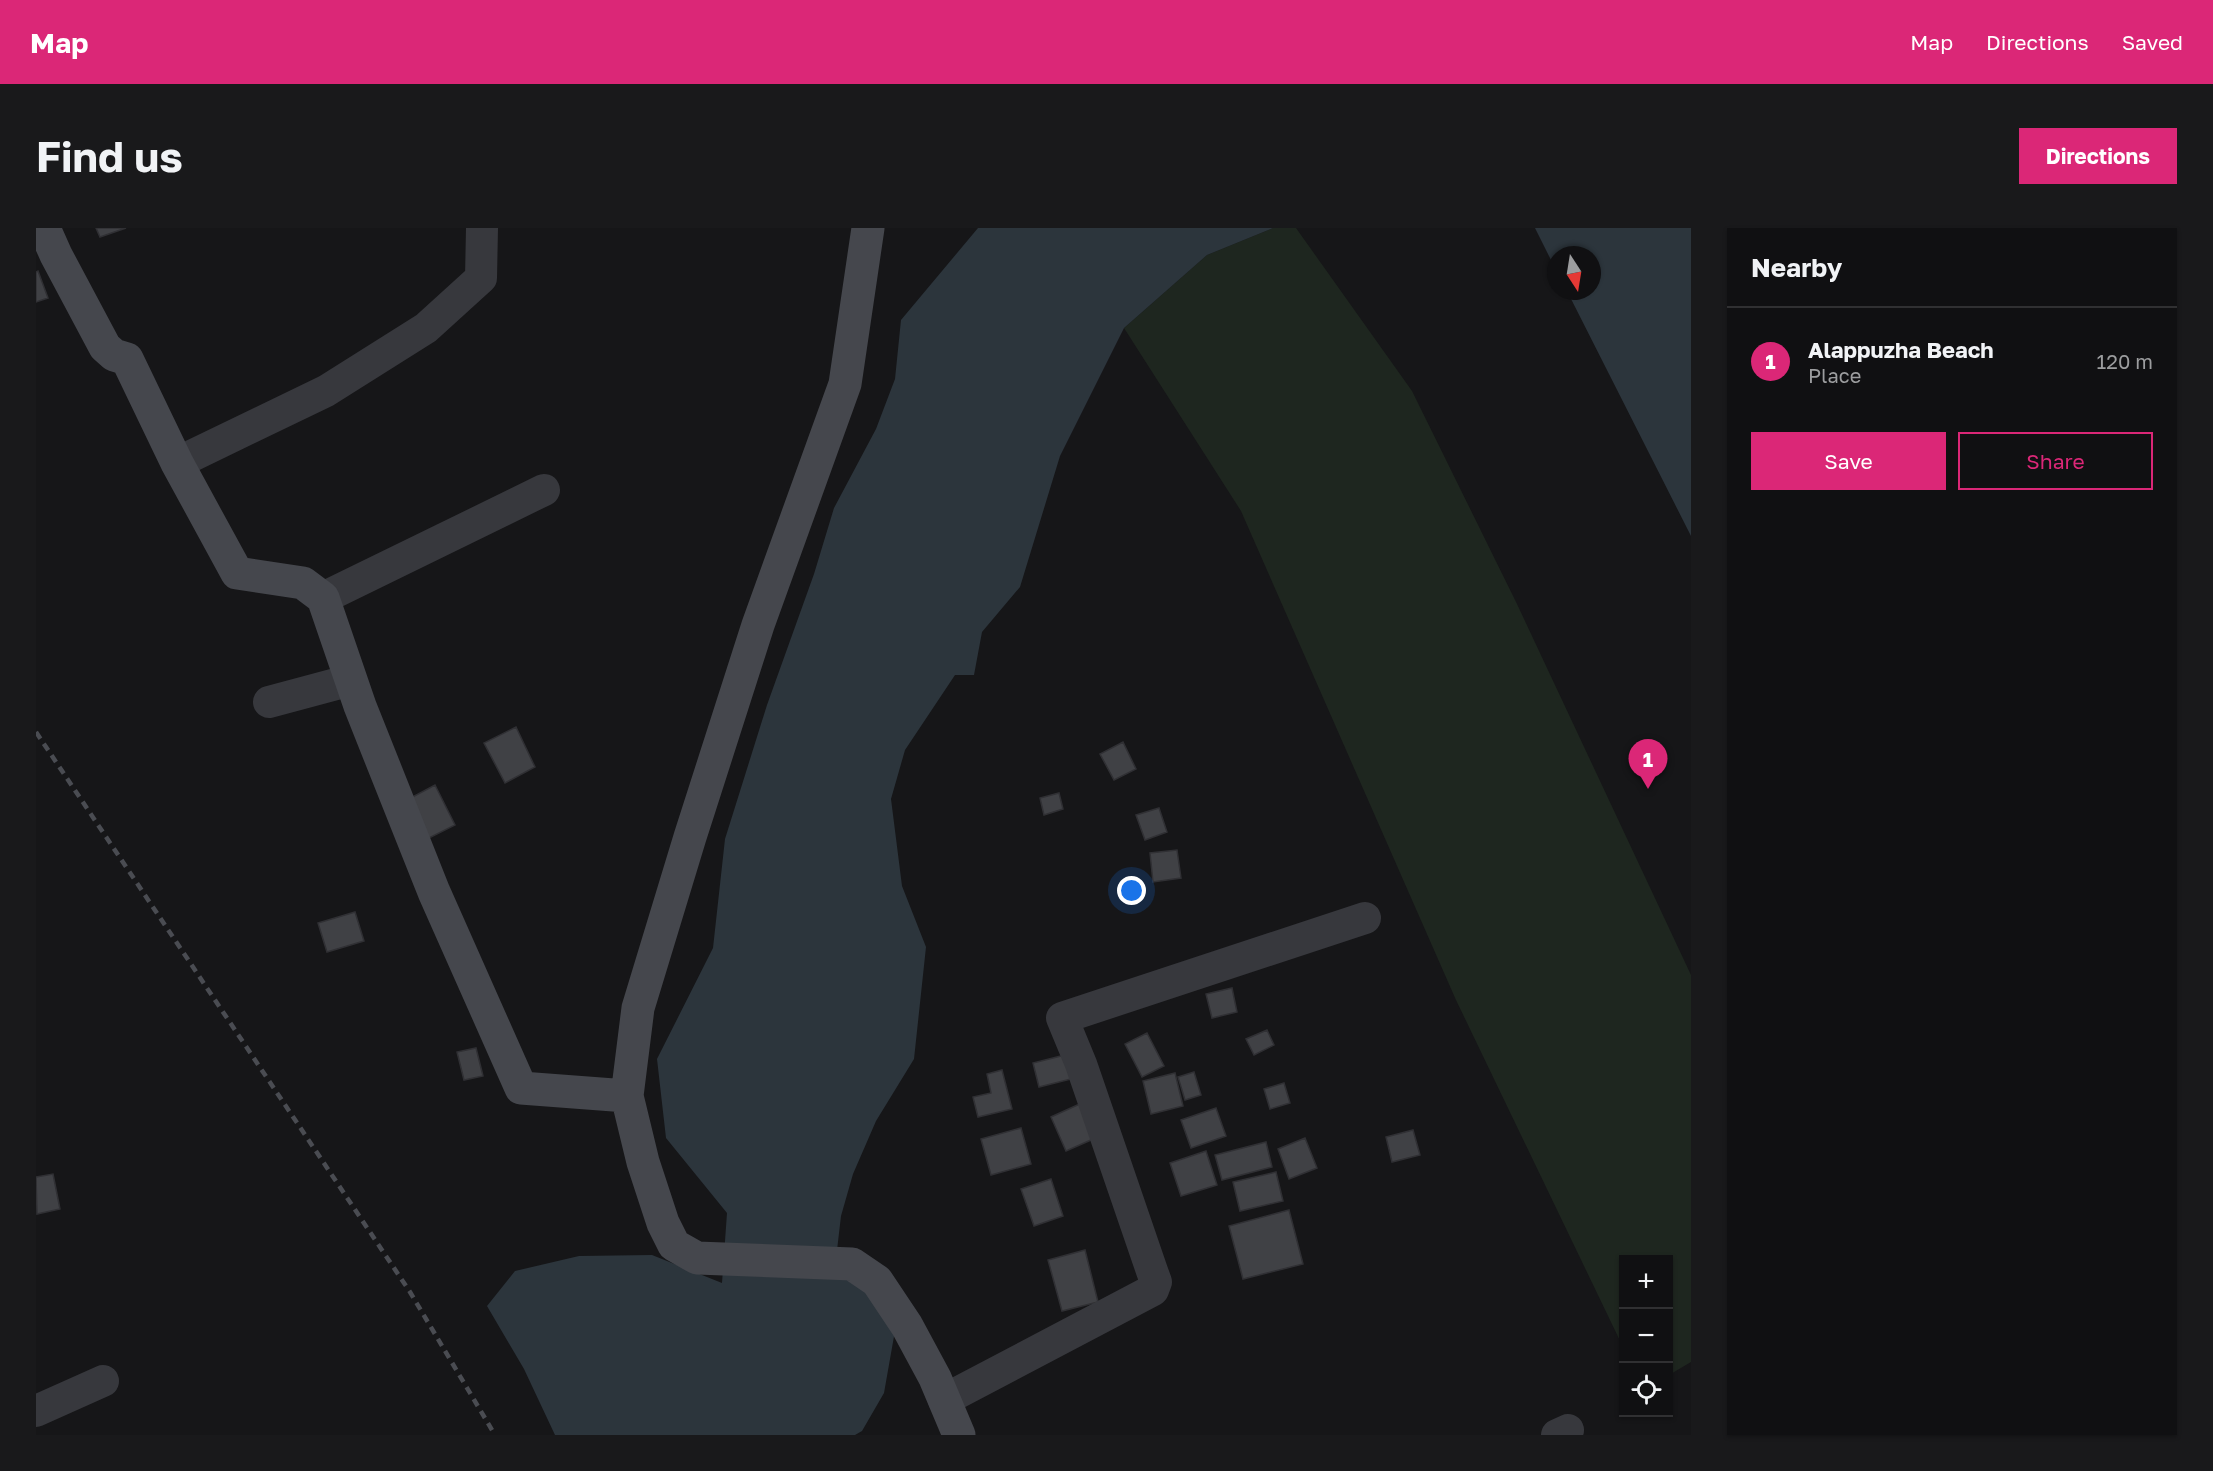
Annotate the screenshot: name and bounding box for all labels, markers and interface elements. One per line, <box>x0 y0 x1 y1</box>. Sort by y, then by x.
text: Map <box>30 26 88 59</box>
text: Map <box>1910 29 1953 55</box>
text: Directions <box>1986 29 2089 55</box>
text: Saved <box>2122 29 2183 55</box>
button: Directions <box>2019 128 2177 184</box>
text: Find us <box>36 131 183 181</box>
north arrow <box>1547 246 1601 300</box>
text: Nearby <box>1751 252 1842 283</box>
text: Alappuzha Beach <box>1808 336 1994 363</box>
text: 1 <box>1765 349 1776 373</box>
text: 120 m <box>2097 349 2153 373</box>
text: Place <box>1808 363 1861 387</box>
button: Save <box>1751 432 1946 490</box>
button: Share <box>1958 432 2153 490</box>
pin: 1 <box>1628 740 1668 789</box>
your location <box>1117 876 1146 905</box>
map controls <box>1619 1255 1673 1417</box>
button: + <box>1619 1255 1673 1309</box>
button: − <box>1619 1309 1673 1363</box>
button: locate <box>1619 1363 1673 1417</box>

